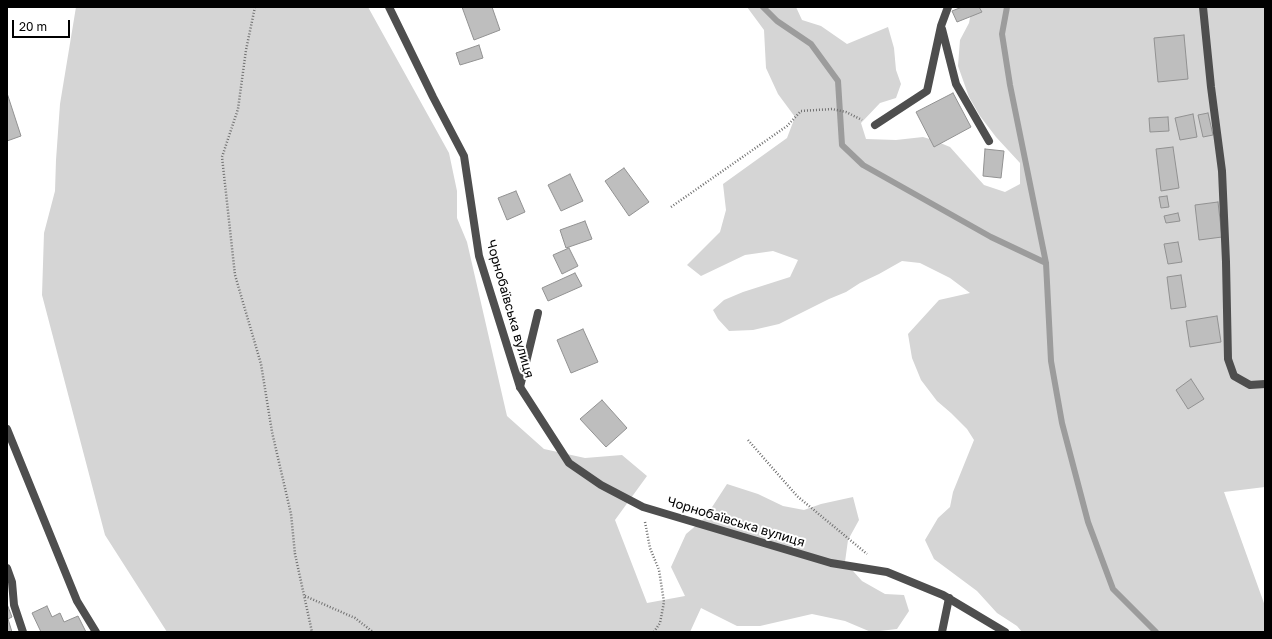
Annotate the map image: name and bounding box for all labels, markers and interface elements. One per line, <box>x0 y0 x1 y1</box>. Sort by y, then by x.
scale bar <box>14 12 72 38</box>
text: 20 m <box>19 19 47 34</box>
street label: Чорнобаївська вулиця <box>483 238 537 380</box>
street label: Чорнобаївська вулиця <box>665 494 807 550</box>

